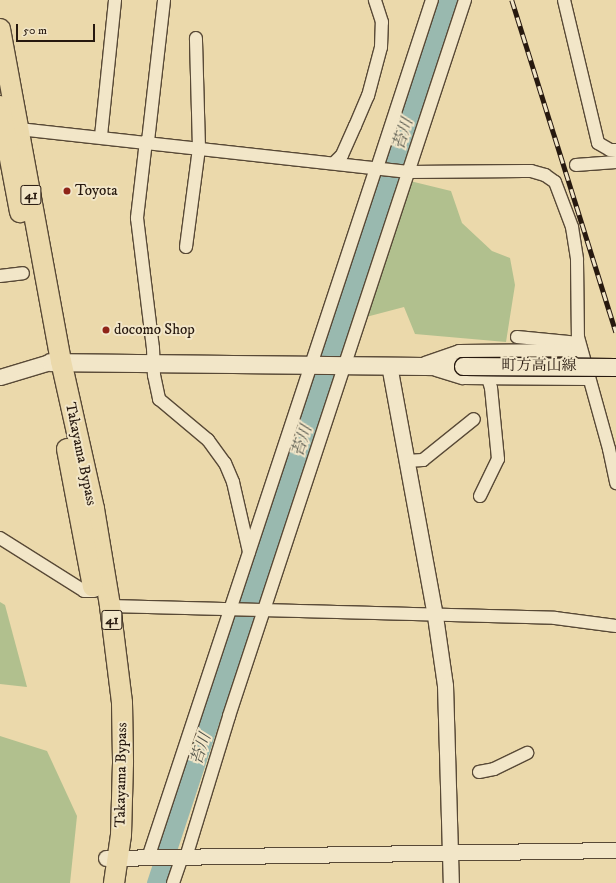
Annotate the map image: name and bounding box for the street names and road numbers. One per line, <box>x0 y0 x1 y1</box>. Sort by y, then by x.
road number: 41 <box>20 183 42 207</box>
street label: 町方高山線 <box>502 357 576 375</box>
street label: Takayama Bypass <box>61 401 101 507</box>
road number: 41 <box>101 608 123 632</box>
street label: Takayama Bypass <box>111 722 131 828</box>

